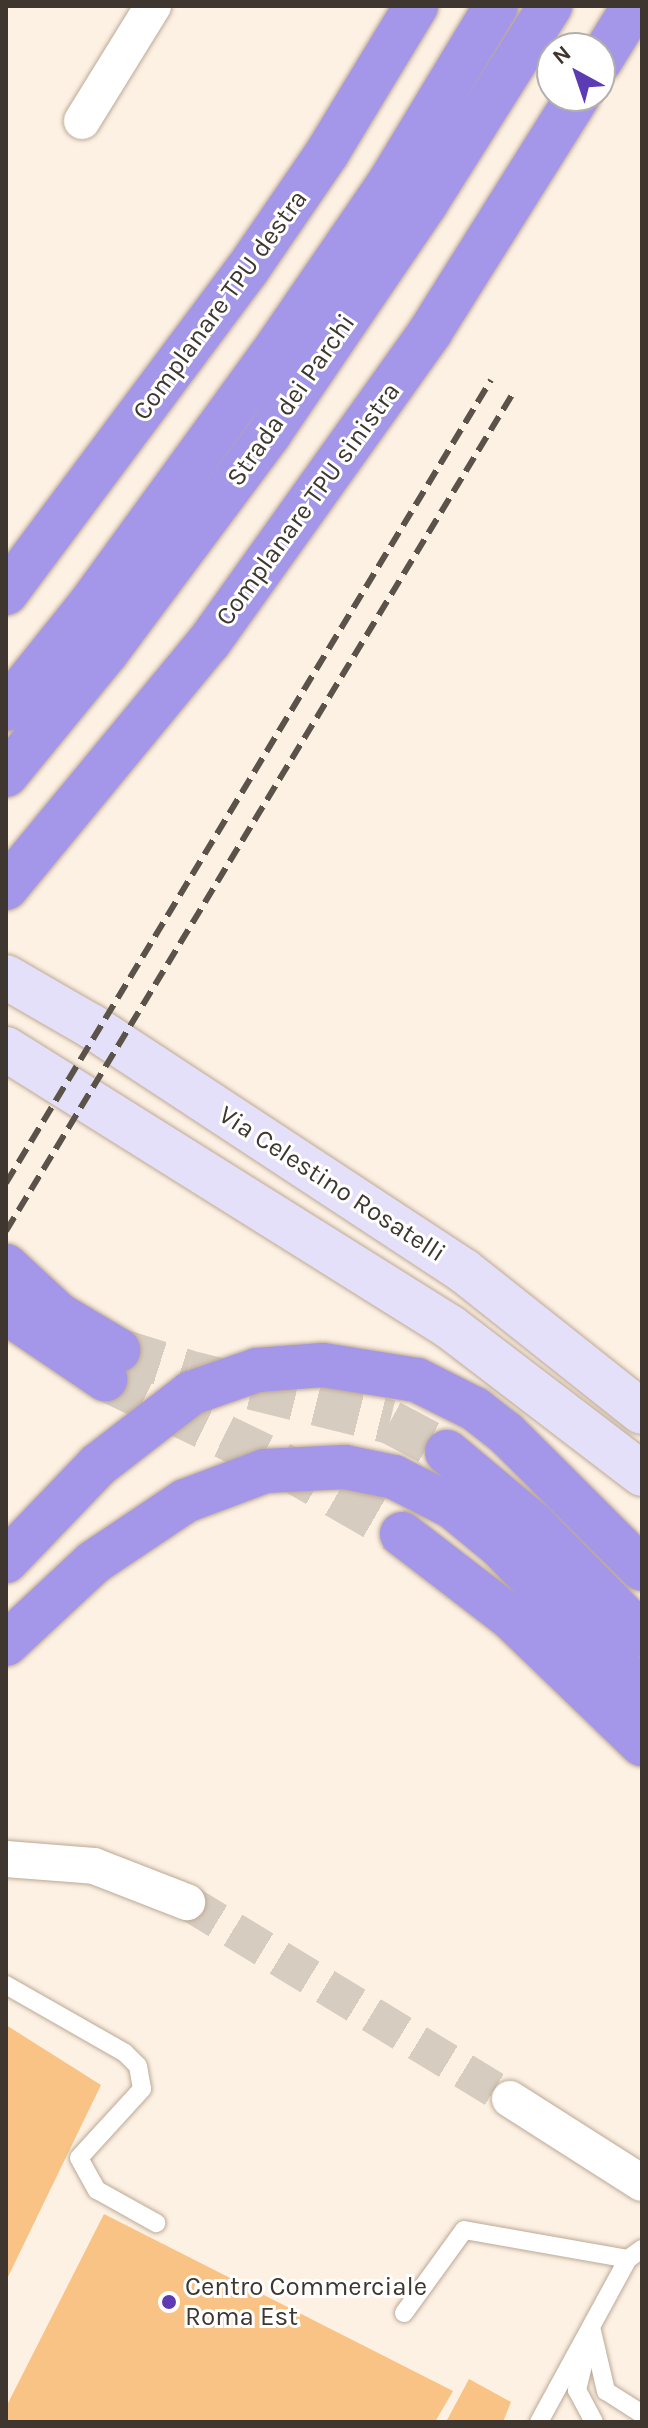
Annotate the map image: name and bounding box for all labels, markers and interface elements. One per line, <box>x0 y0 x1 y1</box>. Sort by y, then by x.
north arrow <box>536 32 616 112</box>
text: N <box>547 40 576 70</box>
street label: Complanare TPU destra <box>126 184 314 426</box>
street label: Strada dei Parchi <box>220 308 362 492</box>
street label: Complanare TPU sinistra <box>209 376 407 632</box>
street label: Via Celestino Rosatelli <box>213 1099 451 1269</box>
place label: Centro Commerciale Roma Est <box>185 2271 427 2332</box>
marker: Centro Commerciale Roma Est <box>160 2293 178 2311</box>

